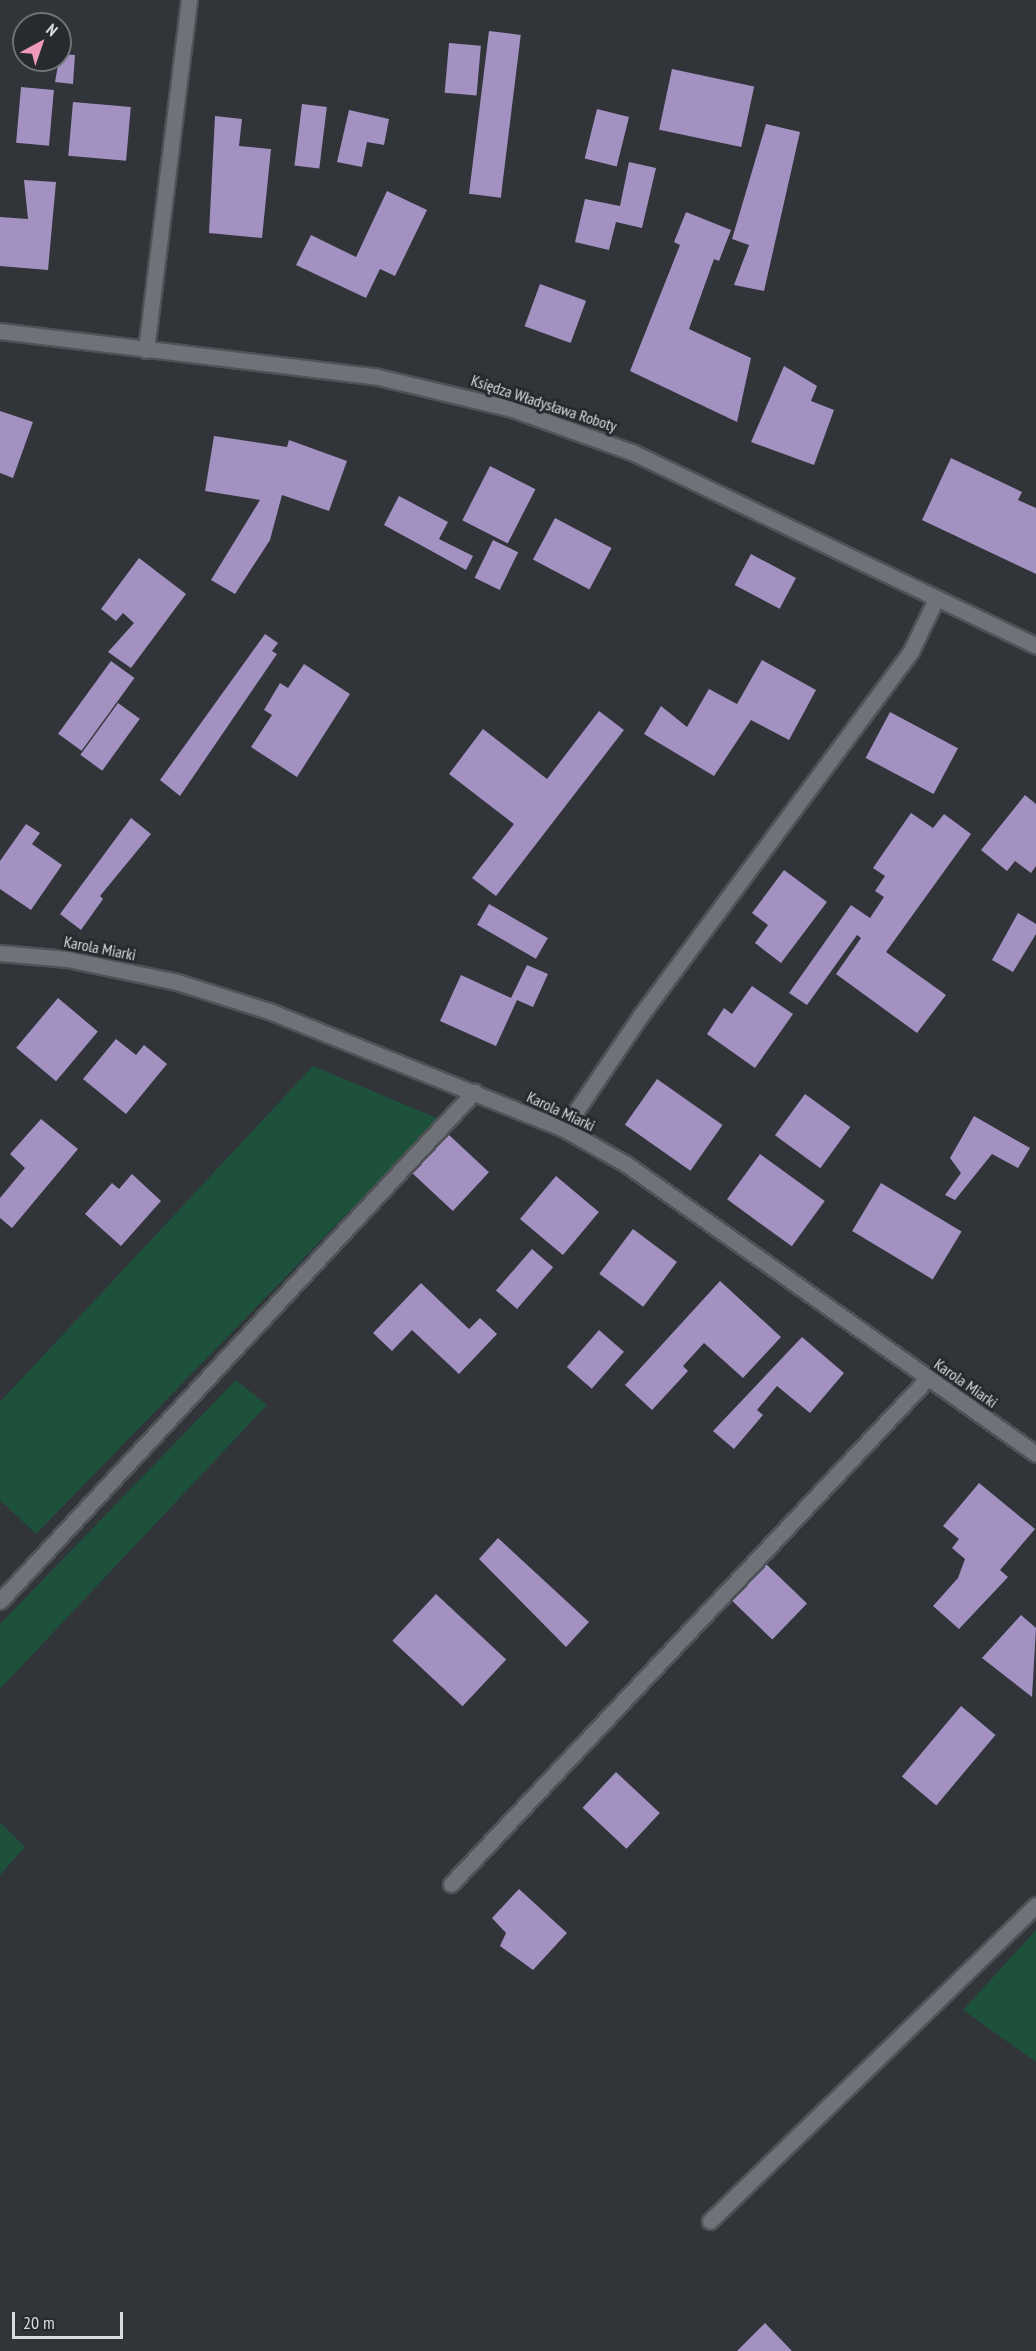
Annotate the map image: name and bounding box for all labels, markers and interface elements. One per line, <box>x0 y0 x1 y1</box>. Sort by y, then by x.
north arrow <box>12 12 72 72</box>
text: N <box>43 19 62 40</box>
street label: Księdza Władysława Roboty <box>469 370 619 436</box>
street label: Karola Miarki <box>62 932 138 964</box>
street label: Karola Miarki <box>524 1087 598 1135</box>
street label: Karola Miarki <box>931 1354 1001 1412</box>
scale bar <box>15 2300 126 2338</box>
text: 20 m <box>23 2311 55 2334</box>

